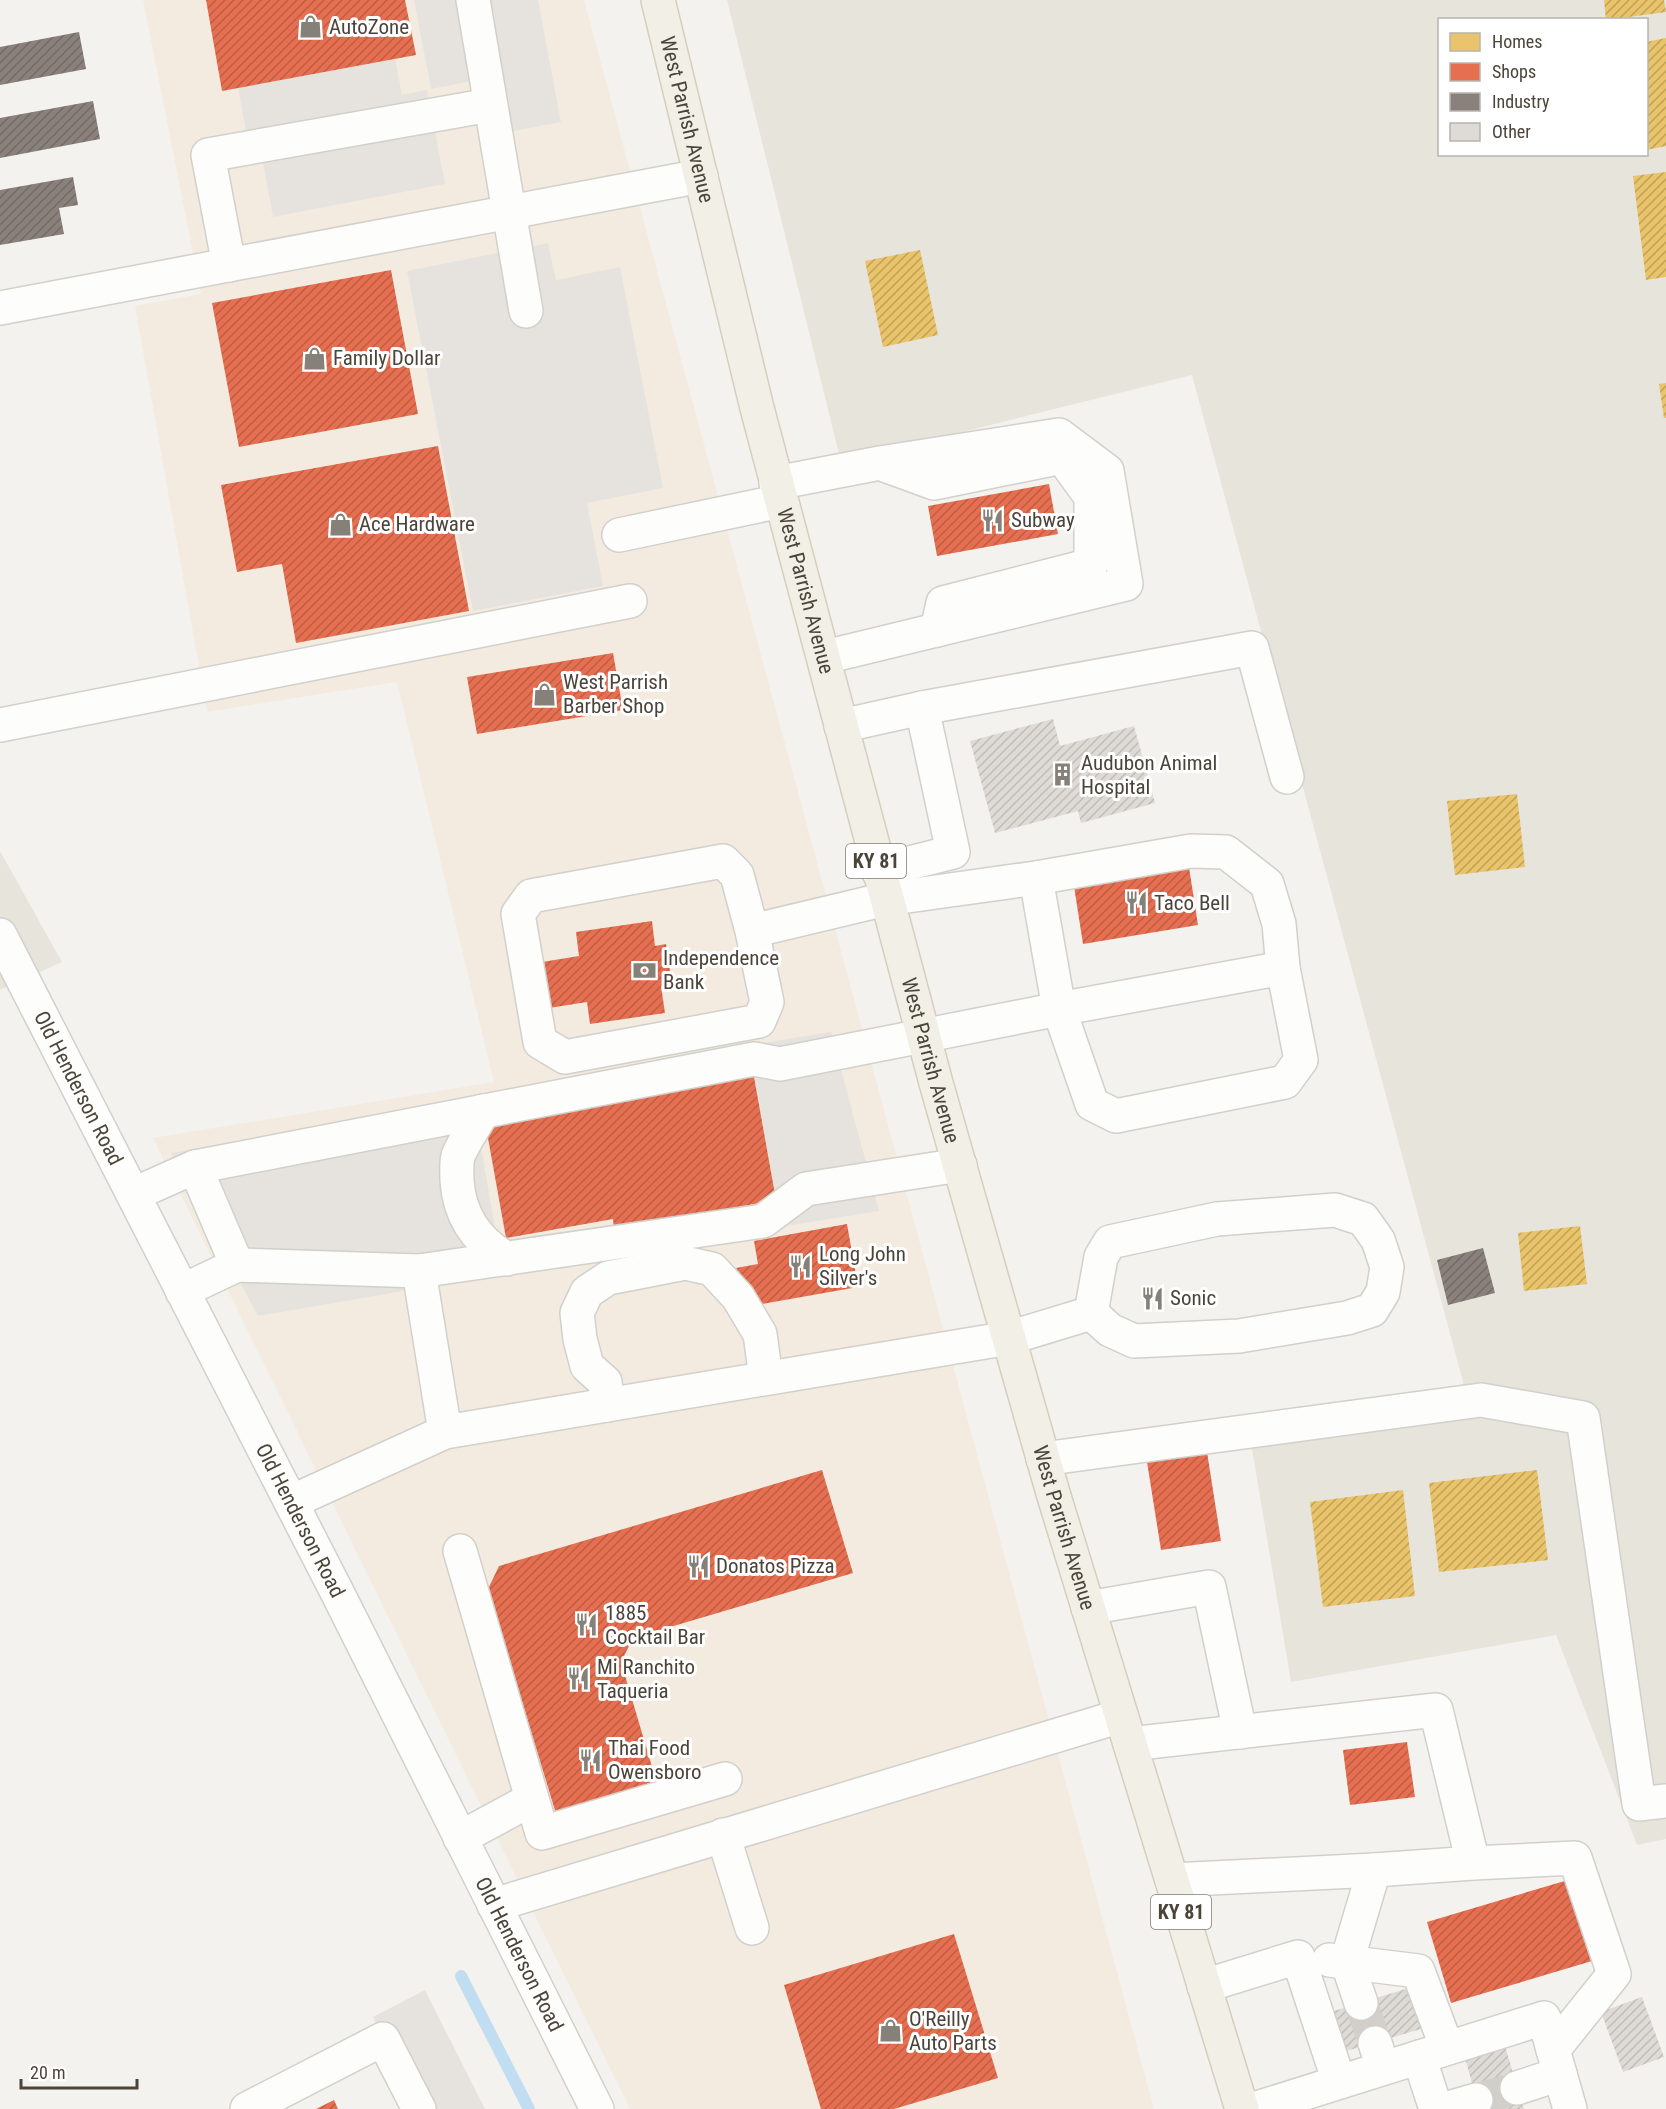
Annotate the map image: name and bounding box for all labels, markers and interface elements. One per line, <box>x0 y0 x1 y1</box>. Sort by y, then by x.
shop icon: AutoZone <box>298 14 324 40</box>
place label: AutoZone <box>329 15 409 39</box>
legend <box>1438 18 1648 156</box>
text: Homes <box>1492 31 1542 52</box>
street label: West Parrish Avenue <box>655 34 719 205</box>
text: Shops <box>1492 61 1536 82</box>
text: Industry <box>1492 91 1550 112</box>
text: Other <box>1492 121 1531 142</box>
shop icon: Family Dollar <box>302 345 328 371</box>
place label: Family Dollar <box>333 346 440 370</box>
street label: West Parrish Avenue <box>772 505 839 676</box>
restaurant icon: Subway <box>980 507 1006 533</box>
place label: Subway <box>1011 508 1075 532</box>
shop icon: Ace Hardware <box>328 511 354 537</box>
place label: Ace Hardware <box>359 512 475 536</box>
place label: West Parrish Barber Shop <box>563 670 668 718</box>
shop icon: West Parrish Barber Shop <box>532 681 558 707</box>
place label: Audubon Animal Hospital <box>1081 751 1217 799</box>
building icon: Audubon Animal Hospital <box>1050 762 1076 788</box>
road number: KY 81 <box>846 844 906 878</box>
restaurant icon: Taco Bell <box>1123 890 1149 916</box>
place label: Taco Bell <box>1154 891 1230 915</box>
place label: Independence Bank <box>663 946 779 994</box>
bank icon: Independence Bank <box>632 957 658 983</box>
street label: West Parrish Avenue <box>897 975 965 1146</box>
street label: Old Henderson Road <box>29 1007 128 1169</box>
place label: Long John Silver's <box>819 1242 906 1290</box>
restaurant icon: Long John Silver's <box>788 1253 814 1279</box>
restaurant icon: Sonic <box>1139 1285 1165 1311</box>
place label: Sonic <box>1170 1286 1216 1310</box>
street label: Old Henderson Road <box>251 1439 350 1601</box>
street label: West Parrish Avenue <box>1028 1443 1100 1613</box>
restaurant icon: Donatos Pizza <box>685 1553 711 1579</box>
place label: Donatos Pizza <box>716 1554 835 1578</box>
place label: 1885 Cocktail Bar <box>605 1601 705 1649</box>
restaurant icon: 1885 Cocktail Bar <box>574 1612 600 1638</box>
place label: Mi Ranchito Taqueria <box>597 1655 695 1703</box>
restaurant icon: Mi Ranchito Taqueria <box>566 1666 592 1692</box>
place label: Thai Food Owensboro <box>608 1736 702 1784</box>
restaurant icon: Thai Food Owensboro <box>577 1747 603 1773</box>
street label: Old Henderson Road <box>470 1873 568 2036</box>
road number: KY 81 <box>1151 1895 1211 1929</box>
place label: O'Reilly Auto Parts <box>909 2007 997 2055</box>
shop icon: O'Reilly Auto Parts <box>878 2018 904 2044</box>
scale bar <box>21 2052 136 2090</box>
text: 20 m <box>30 2062 65 2083</box>

